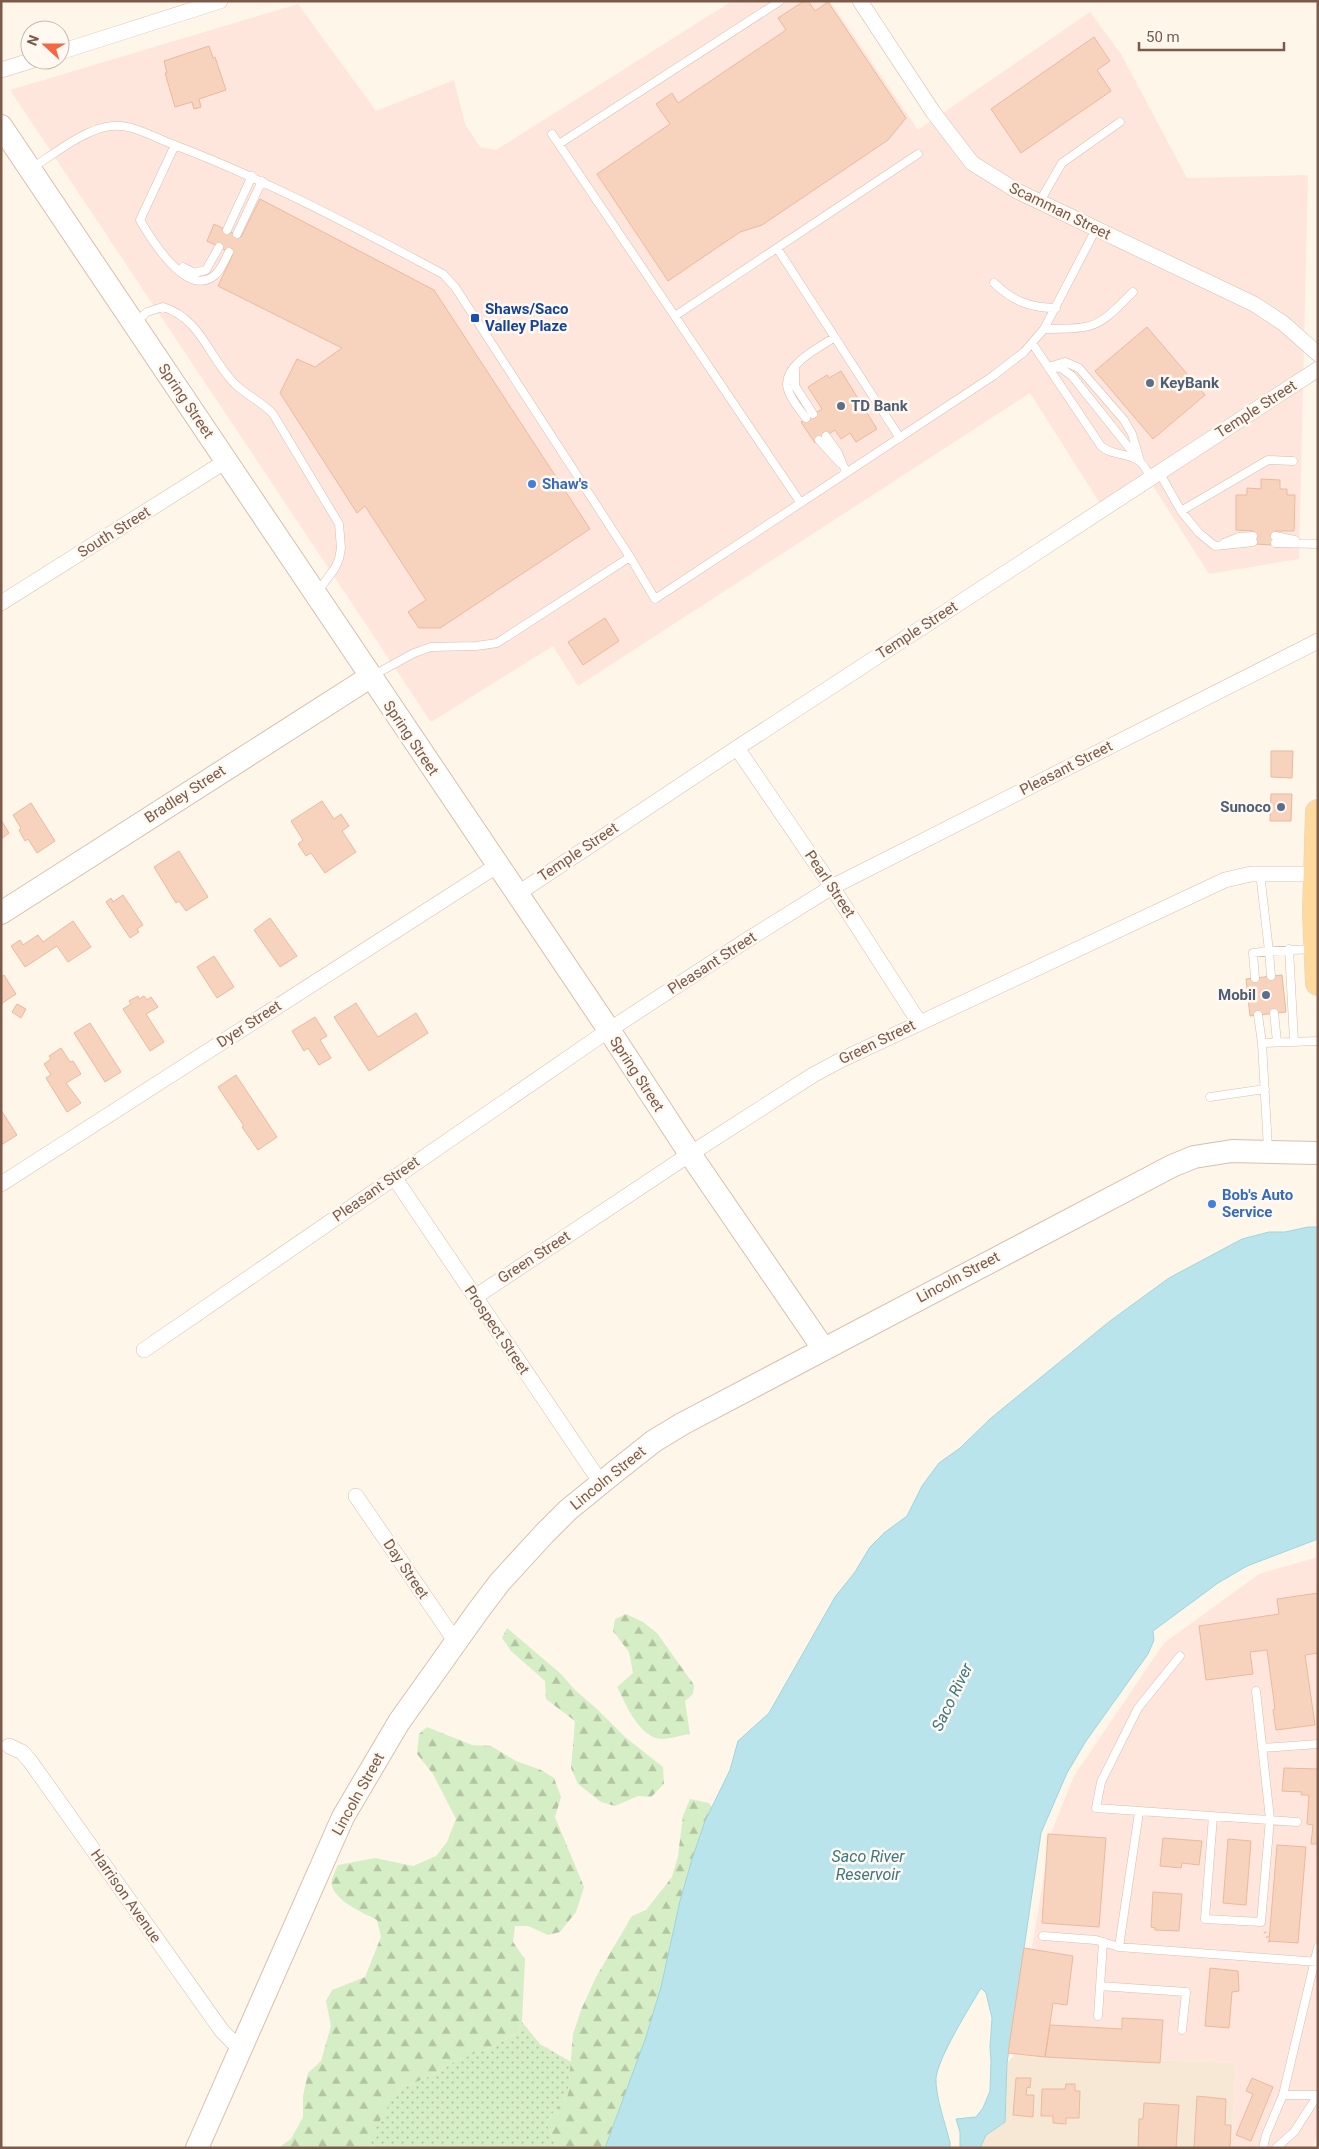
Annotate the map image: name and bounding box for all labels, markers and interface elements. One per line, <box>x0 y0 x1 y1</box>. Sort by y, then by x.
north arrow <box>20 20 70 70</box>
scale bar <box>1139 20 1284 52</box>
text: 50 m <box>1146 28 1180 46</box>
text: N <box>24 33 42 48</box>
street label: Scamman Street <box>1006 179 1114 243</box>
place label: Shaws/Saco Valley Plaze <box>485 300 569 335</box>
marker: Shaws/Saco Valley Plaze <box>469 312 481 324</box>
street label: Spring Street <box>154 360 218 442</box>
place label: KeyBank <box>1160 374 1220 392</box>
street label: Temple Street <box>1212 376 1300 442</box>
marker: KeyBank <box>1144 377 1156 389</box>
place label: TD Bank <box>851 397 909 415</box>
marker: TD Bank <box>835 400 847 412</box>
place label: Shaw's <box>542 475 588 493</box>
marker: Shaw's <box>526 478 538 490</box>
street label: South Street <box>74 503 154 561</box>
street label: Temple Street <box>873 597 961 663</box>
street label: Spring Street <box>379 697 443 779</box>
street label: Pleasant Street <box>1017 737 1115 799</box>
street label: Bradley Street <box>141 761 229 827</box>
place label: Sunoco <box>1220 798 1271 816</box>
marker: Sunoco <box>1275 801 1287 813</box>
street label: Temple Street <box>535 819 622 885</box>
street label: Pearl Street <box>801 847 859 921</box>
street label: Pleasant Street <box>664 928 760 998</box>
place label: Mobil <box>1218 986 1256 1004</box>
marker: Mobil <box>1260 989 1272 1001</box>
street label: Dyer Street <box>213 996 285 1051</box>
street label: Green Street <box>836 1016 918 1068</box>
street label: Spring Street <box>606 1033 668 1115</box>
street label: Pleasant Street <box>329 1152 423 1226</box>
place label: Bob's Auto Service <box>1222 1186 1293 1221</box>
marker: Bob's Auto Service <box>1206 1198 1218 1210</box>
street label: Green Street <box>494 1227 574 1287</box>
street label: Lincoln Street <box>913 1247 1003 1306</box>
street label: Prospect Street <box>461 1282 533 1378</box>
street label: Lincoln Street <box>567 1442 649 1514</box>
street label: Day Street <box>379 1536 433 1602</box>
water label: Saco River <box>928 1659 977 1734</box>
street label: Lincoln Street <box>328 1749 388 1838</box>
street label: Harrison Avenue <box>87 1846 165 1946</box>
water label: Saco River Reservoir <box>832 1847 905 1884</box>

